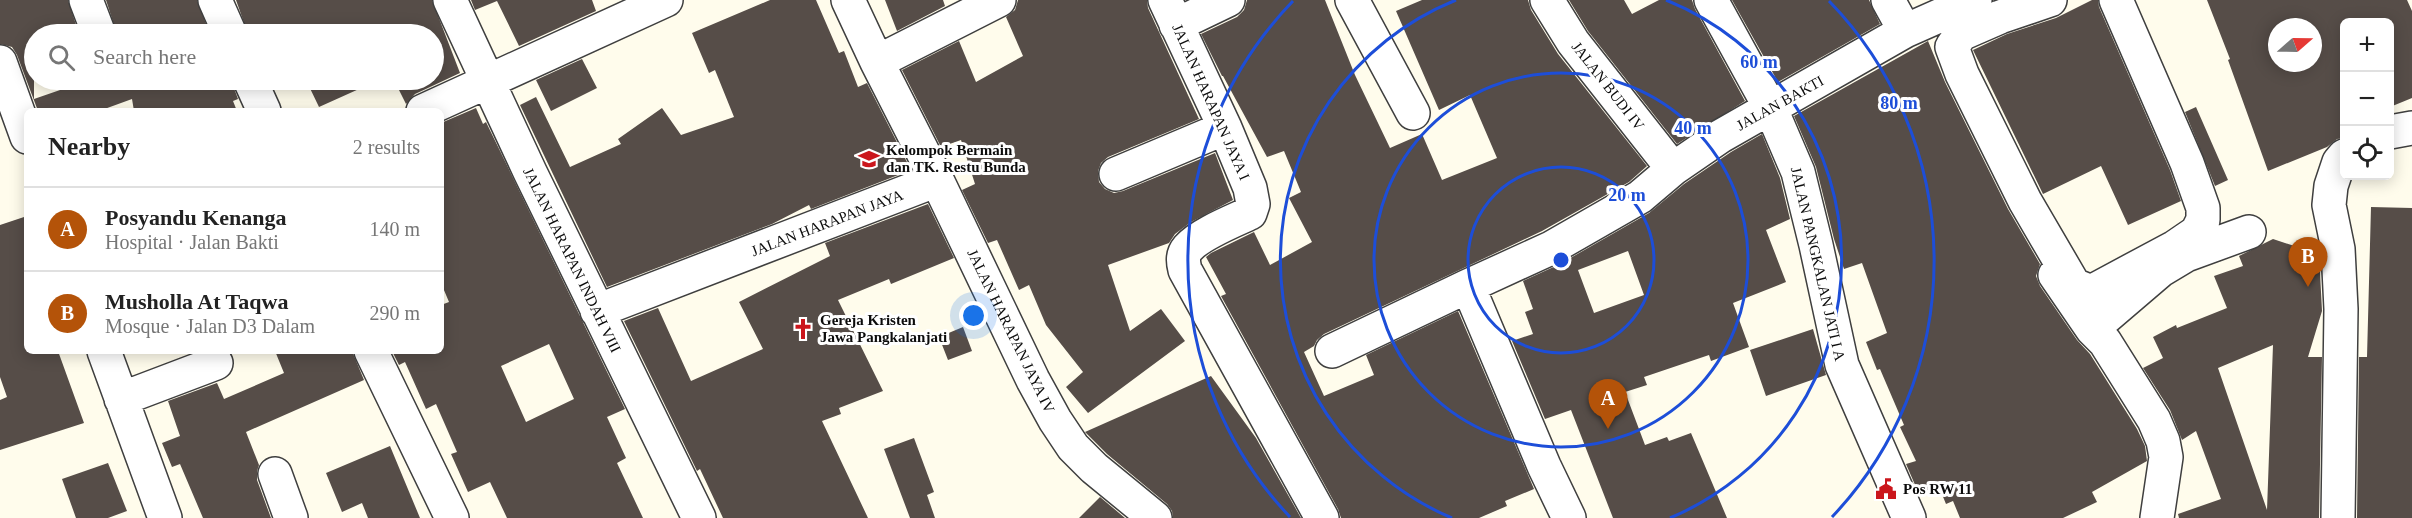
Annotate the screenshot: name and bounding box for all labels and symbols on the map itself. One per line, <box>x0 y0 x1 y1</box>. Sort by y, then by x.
north arrow <box>2268 18 2322 72</box>
street label: JALAN HARAPAN JAYA I <box>1169 21 1253 183</box>
street label: JALAN BUDI IV <box>1569 39 1647 133</box>
text: 60 m <box>1740 52 1778 72</box>
street label: JALAN BAKTI <box>1734 72 1826 134</box>
text: 80 m <box>1880 93 1918 113</box>
text: 40 m <box>1674 118 1712 138</box>
place label: Kelompok Bermain dan TK. Restu Bunda <box>886 142 1026 175</box>
school or university icon: Kelompok Bermain dan TK. Restu Bunda <box>857 147 881 171</box>
street label: JALAN HARAPAN INDAH VIII <box>520 165 624 355</box>
street label: JALAN PANGKALAN JATI I A <box>1788 165 1848 363</box>
text: 20 m <box>1608 185 1646 205</box>
street label: JALAN HARAPAN JAYA <box>749 187 905 259</box>
pin: B <box>2288 238 2328 287</box>
street label: JALAN HARAPAN JAYA IV <box>964 247 1058 416</box>
centre of rings <box>1551 250 1571 270</box>
your location <box>959 301 988 330</box>
place label: Gereja Kristen Jawa Pangkalanjati <box>820 312 947 345</box>
church icon: Gereja Kristen Jawa Pangkalanjati <box>791 317 815 341</box>
pin: A <box>1588 380 1628 429</box>
public building icon: Pos RW 11 <box>1874 477 1898 501</box>
place label: Pos RW 11 <box>1903 481 1972 497</box>

